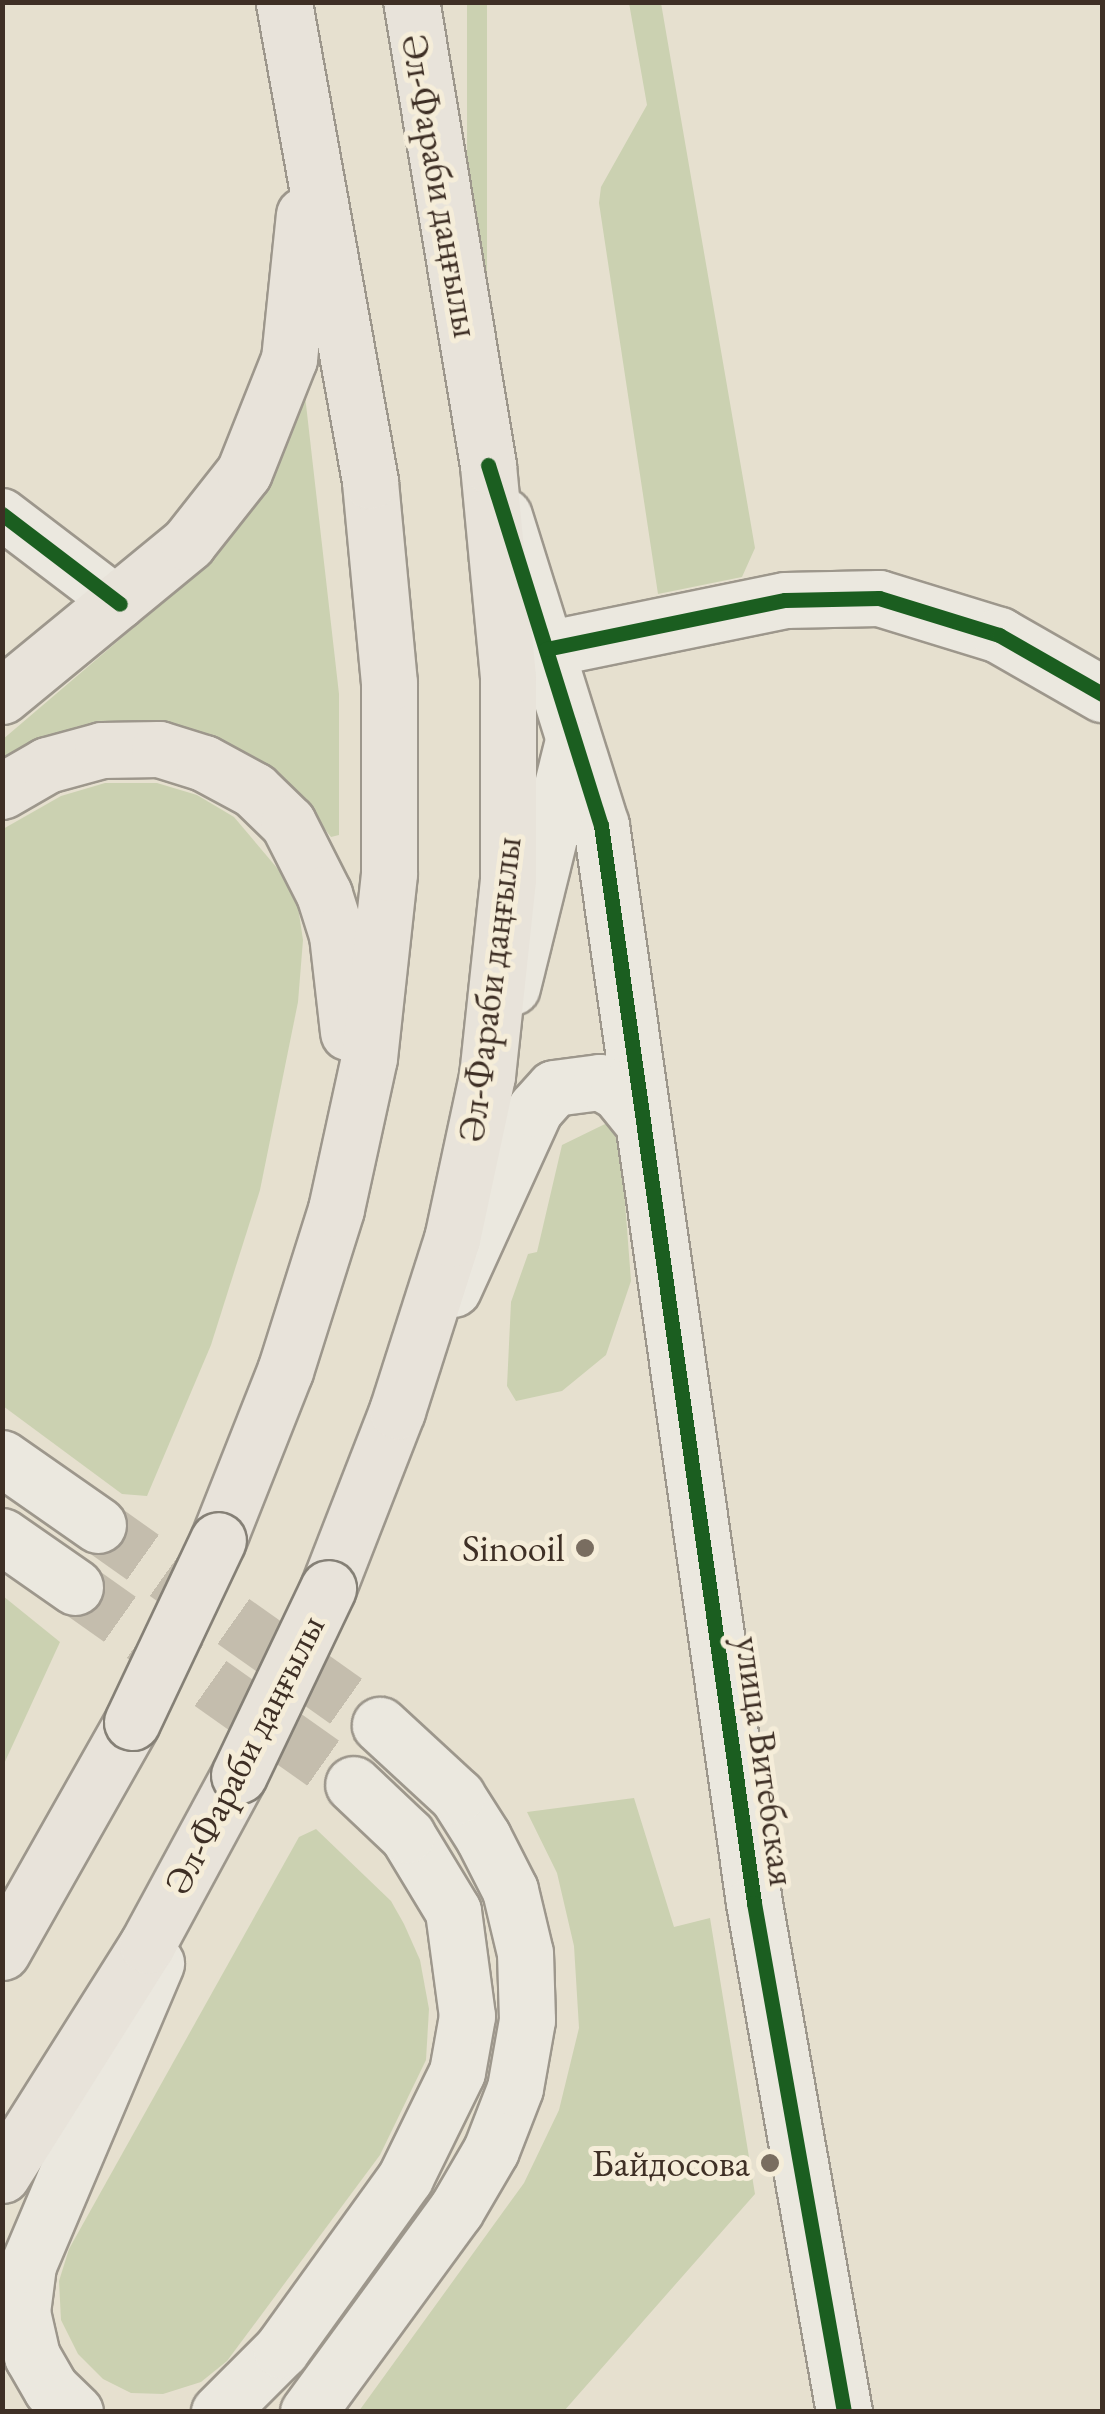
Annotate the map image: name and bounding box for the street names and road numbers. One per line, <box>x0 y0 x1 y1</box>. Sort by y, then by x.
street label: Әл-Фараби даңғылы <box>392 31 490 341</box>
street label: Әл-Фараби даңғылы <box>448 834 530 1144</box>
street label: Әл-Фараби даңғылы <box>154 1607 334 1901</box>
street label: улица Витебская <box>726 1633 806 1889</box>

